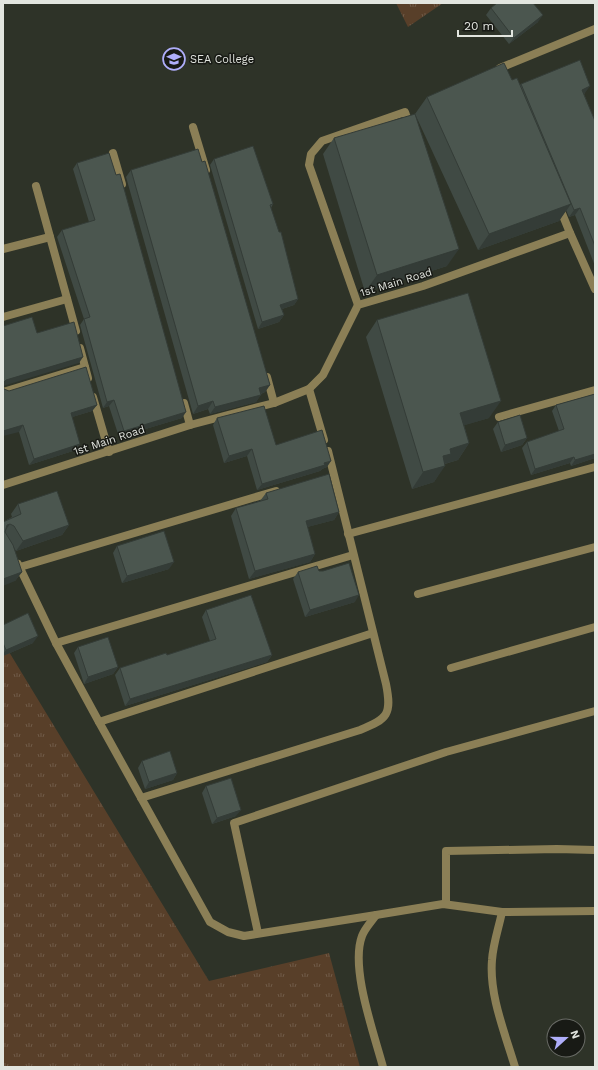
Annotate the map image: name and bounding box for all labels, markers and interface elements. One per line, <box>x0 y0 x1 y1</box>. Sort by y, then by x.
scale bar <box>458 12 512 38</box>
text: 20 m <box>464 19 494 33</box>
school or university icon: SEA College <box>161 46 187 72</box>
place label: SEA College <box>190 53 254 66</box>
street label: 1st Main Road <box>359 265 434 300</box>
street label: 1st Main Road <box>72 423 147 458</box>
north arrow <box>546 1018 586 1058</box>
text: N <box>567 1028 582 1041</box>

